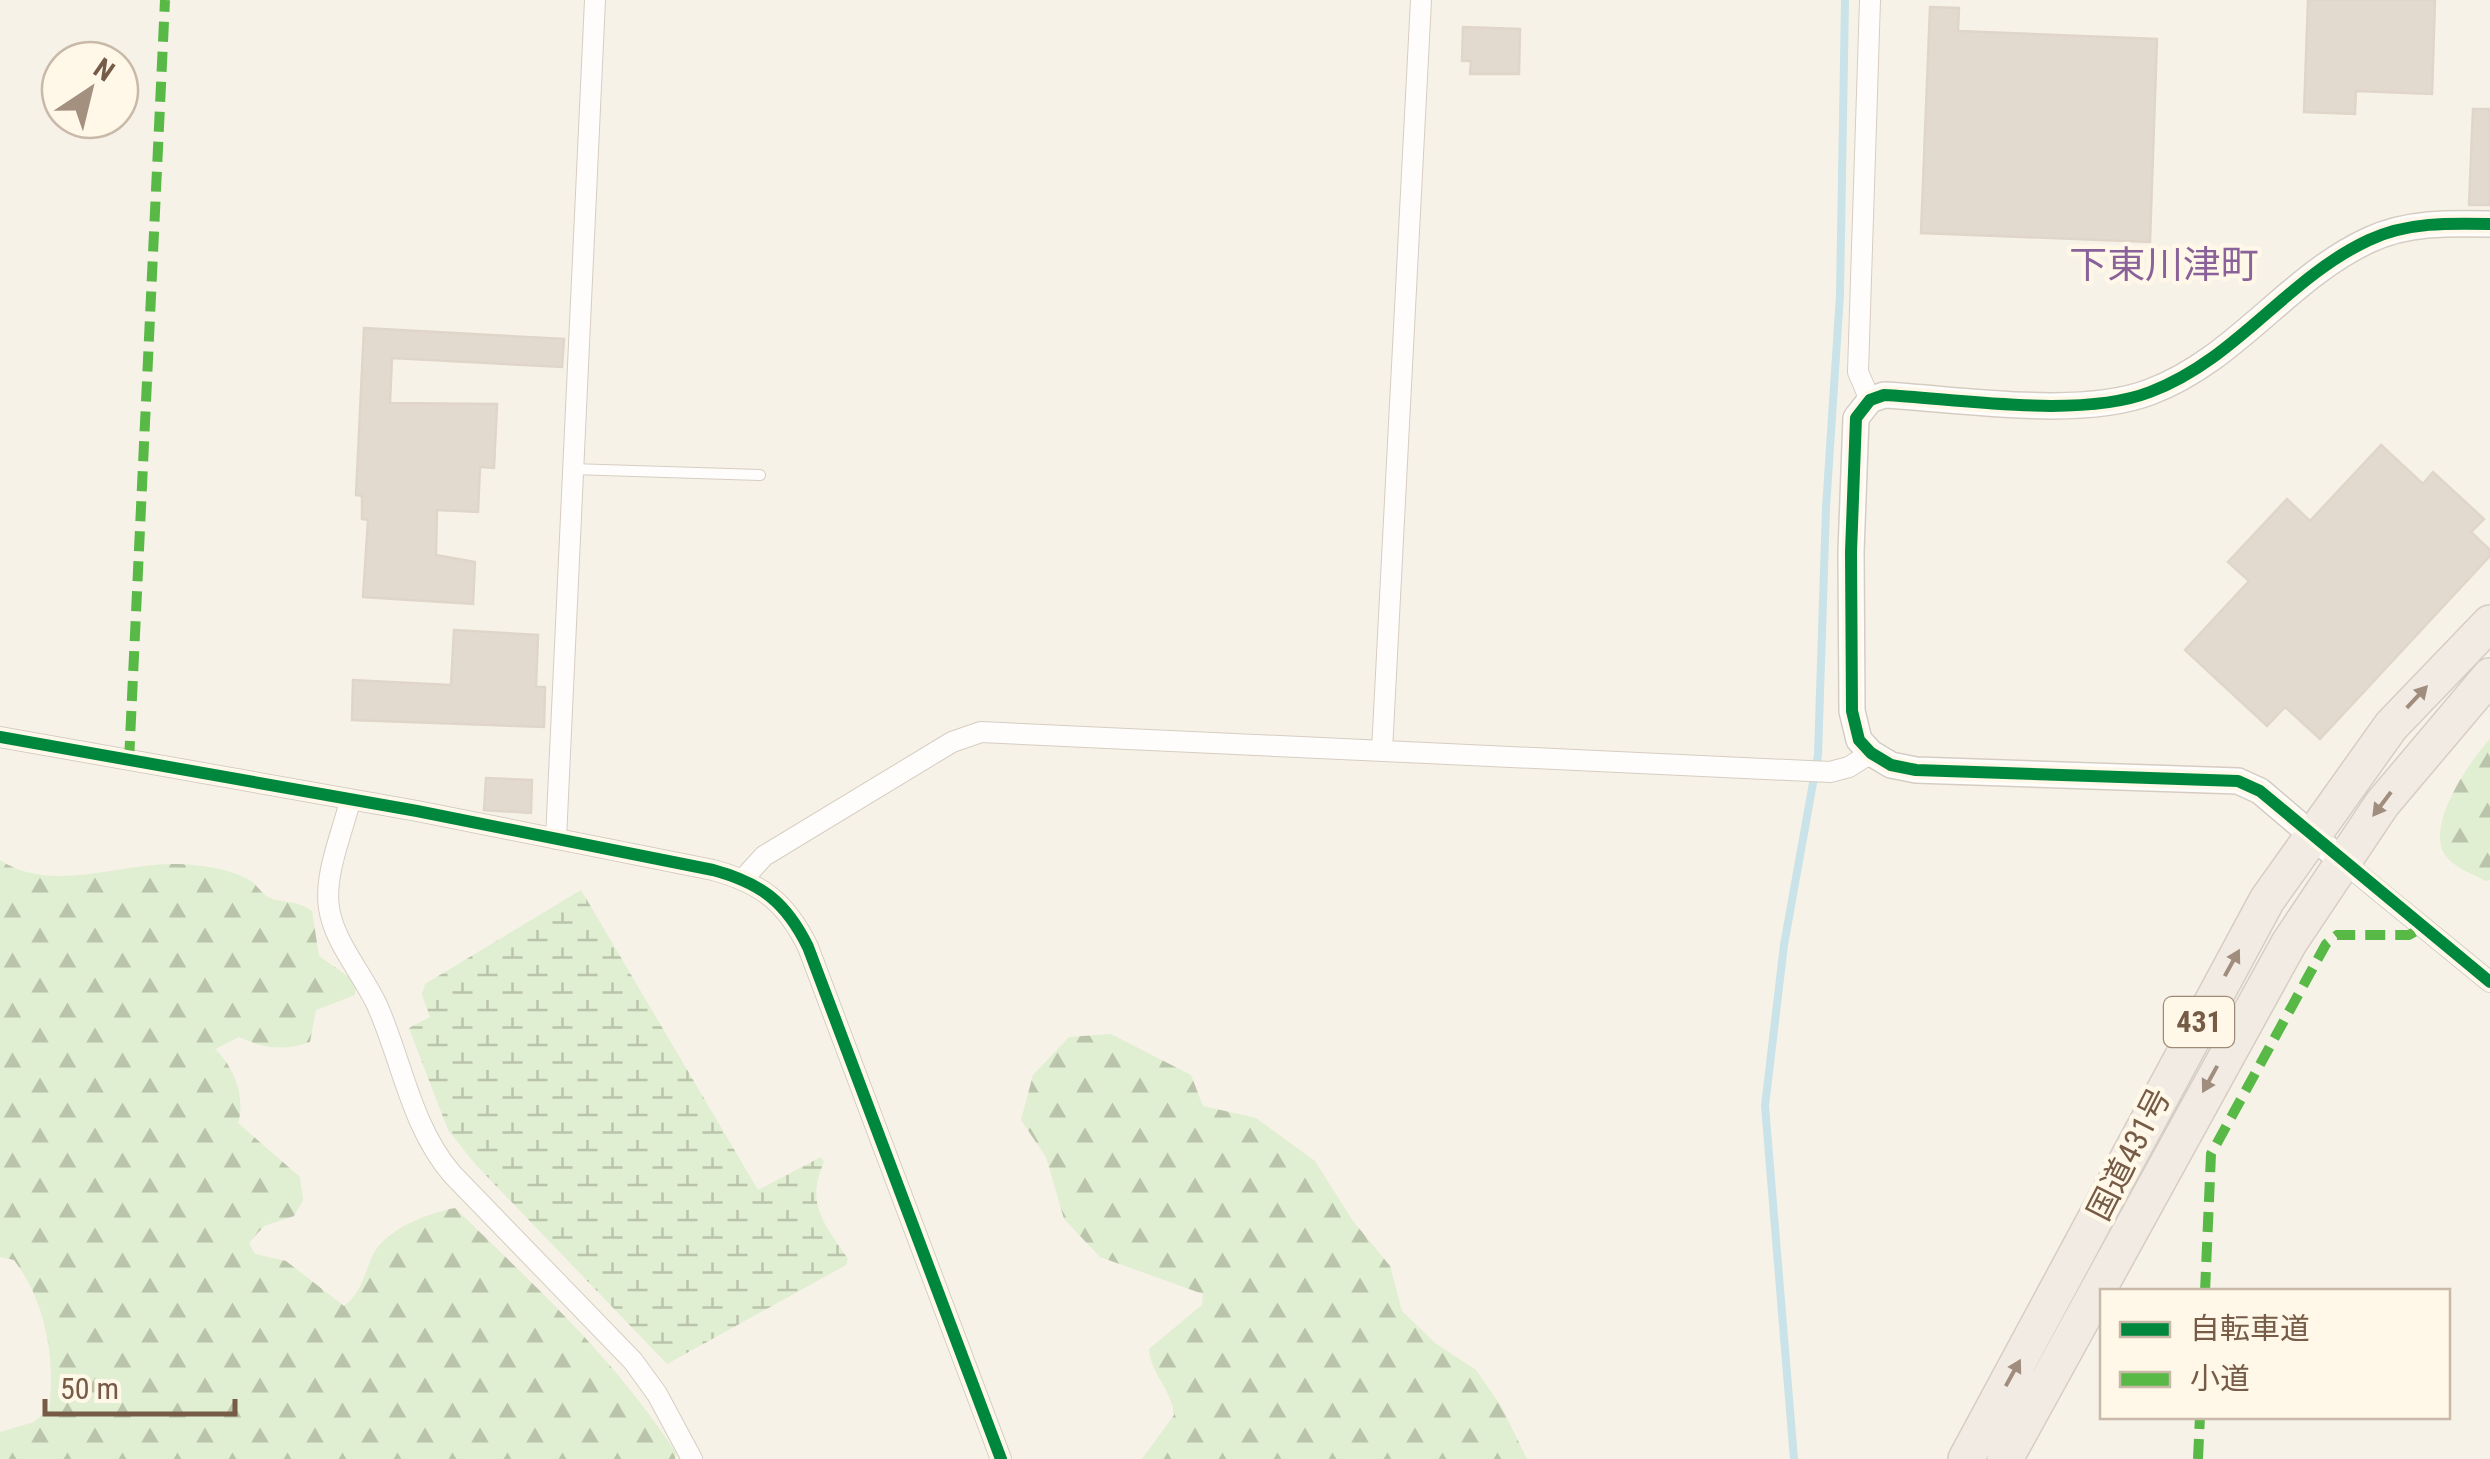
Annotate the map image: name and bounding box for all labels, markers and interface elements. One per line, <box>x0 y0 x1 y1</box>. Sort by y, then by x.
north arrow <box>40 40 140 140</box>
text: N <box>88 51 121 88</box>
district label: 下東川津町 <box>2069 243 2259 287</box>
one-way arrow <box>2406 685 2428 710</box>
one-way arrow <box>2372 791 2393 817</box>
one-way arrow <box>2223 949 2240 977</box>
road number: 431 <box>2164 997 2234 1047</box>
one-way arrow <box>2202 1065 2219 1094</box>
street label: 国道431号 <box>2080 1081 2178 1227</box>
legend <box>2100 1289 2450 1419</box>
text: 自転車道 <box>2190 1311 2310 1346</box>
scale bar <box>45 1354 235 1416</box>
one-way arrow <box>2004 1359 2021 1388</box>
text: 小道 <box>2190 1361 2250 1396</box>
text: 50 m <box>60 1371 119 1406</box>

